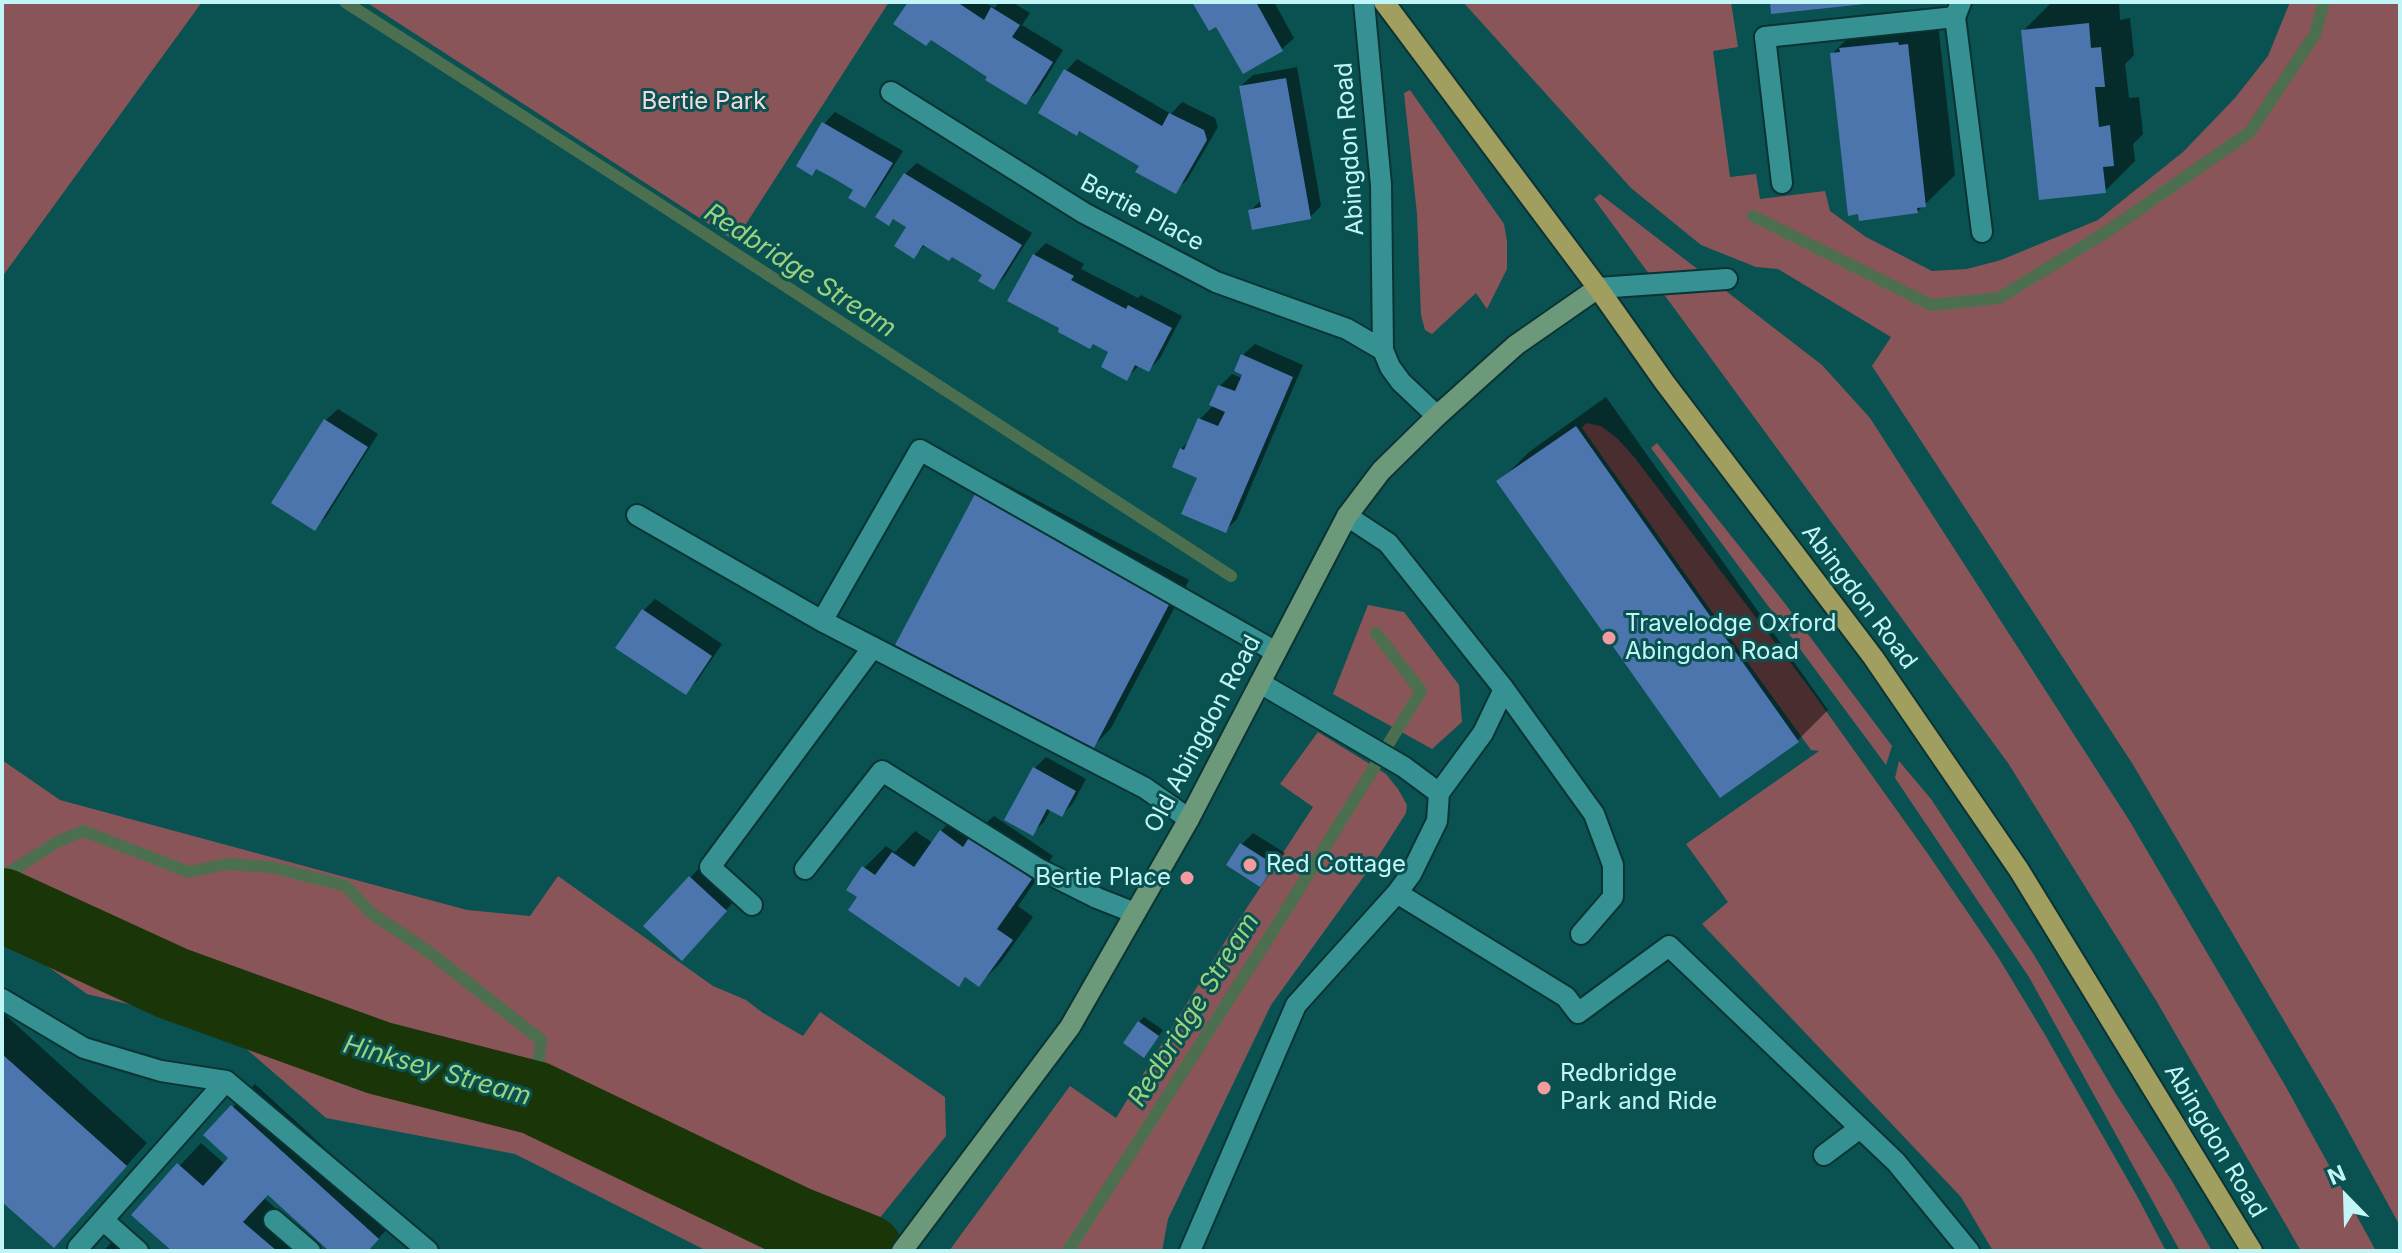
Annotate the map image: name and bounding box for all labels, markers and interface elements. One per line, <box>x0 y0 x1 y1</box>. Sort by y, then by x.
street label: Abingdon Road <box>1330 61 1370 237</box>
park label: Bertie Park <box>642 88 766 116</box>
street label: Bertie Place <box>1075 168 1209 258</box>
water label: Redbridge Stream <box>698 197 902 345</box>
street label: Abingdon Road <box>1795 519 1923 675</box>
place label: Travelodge Oxford Abingdon Road <box>1625 610 1836 666</box>
marker: Travelodge Oxford Abingdon Road <box>1600 629 1618 647</box>
street label: Old Abingdon Road <box>1139 630 1267 838</box>
place label: Red Cottage <box>1266 851 1406 879</box>
marker: Red Cottage <box>1241 856 1259 874</box>
place label: Bertie Place <box>1035 864 1171 892</box>
marker: Bertie Place <box>1178 869 1196 887</box>
water label: Redbridge Stream <box>1122 908 1266 1112</box>
water label: Hinksey Stream <box>340 1029 534 1113</box>
street label: Abingdon Road <box>2158 1059 2272 1223</box>
place label: Redbridge Park and Ride <box>1560 1060 1717 1116</box>
marker: Redbridge Park and Ride <box>1535 1079 1553 1097</box>
north arrow <box>2306 1157 2386 1237</box>
text: N <box>2324 1160 2349 1190</box>

